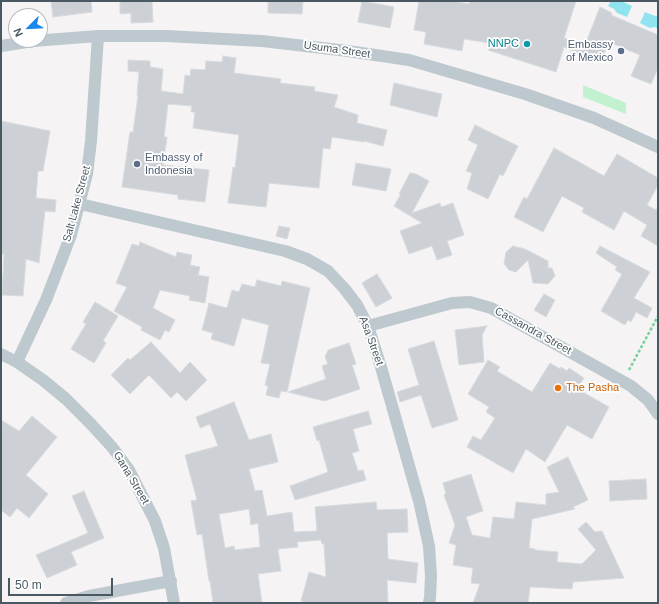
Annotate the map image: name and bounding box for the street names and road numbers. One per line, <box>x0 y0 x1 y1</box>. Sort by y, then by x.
street label: Usuma Street <box>303 39 371 61</box>
street label: Salt Lake Street <box>60 164 94 244</box>
street label: Cassandra Street <box>492 304 574 358</box>
street label: Asa Street <box>356 315 386 367</box>
street label: Gana Street <box>110 449 152 507</box>

